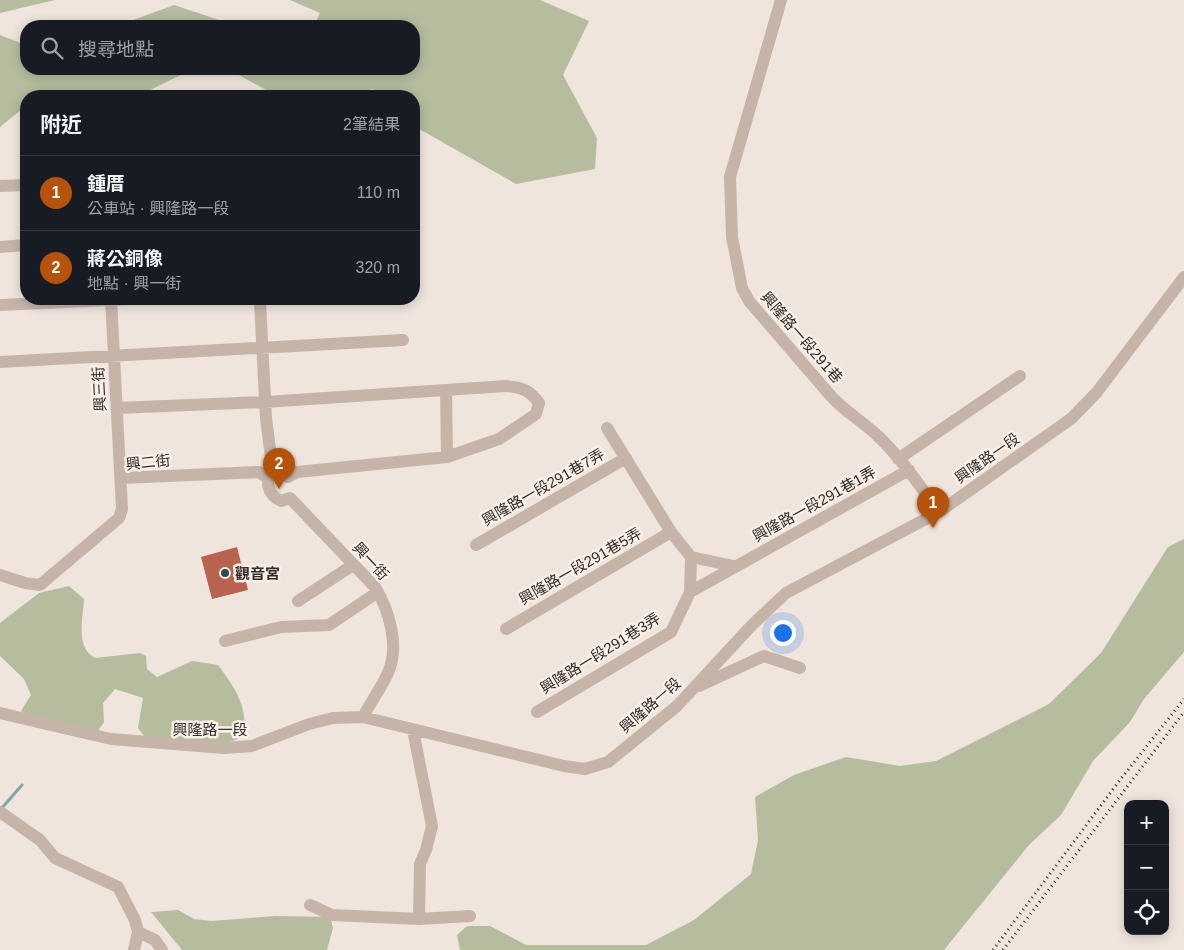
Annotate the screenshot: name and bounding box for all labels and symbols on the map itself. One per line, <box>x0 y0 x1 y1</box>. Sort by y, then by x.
street label: 興隆路一段291巷 <box>758 288 846 386</box>
street label: 興三街 <box>89 366 109 412</box>
street label: 興隆路一段 <box>951 430 1023 486</box>
street label: 興隆路一段291巷7弄 <box>479 445 607 529</box>
pin: 2 <box>263 448 295 489</box>
street label: 興二街 <box>125 451 171 473</box>
street label: 興隆路一段291巷1弄 <box>749 463 879 545</box>
pin: 1 <box>917 487 949 528</box>
street label: 興隆路一段291巷5弄 <box>516 524 644 608</box>
street label: 興一街 <box>349 539 393 583</box>
place label: 觀音宮 <box>235 565 280 582</box>
marker: 觀音宮 <box>219 567 231 579</box>
street label: 興隆路一段291巷3弄 <box>537 609 663 697</box>
your location <box>770 620 796 646</box>
street label: 興隆路一段 <box>616 674 684 736</box>
street label: 興隆路一段 <box>172 721 248 738</box>

